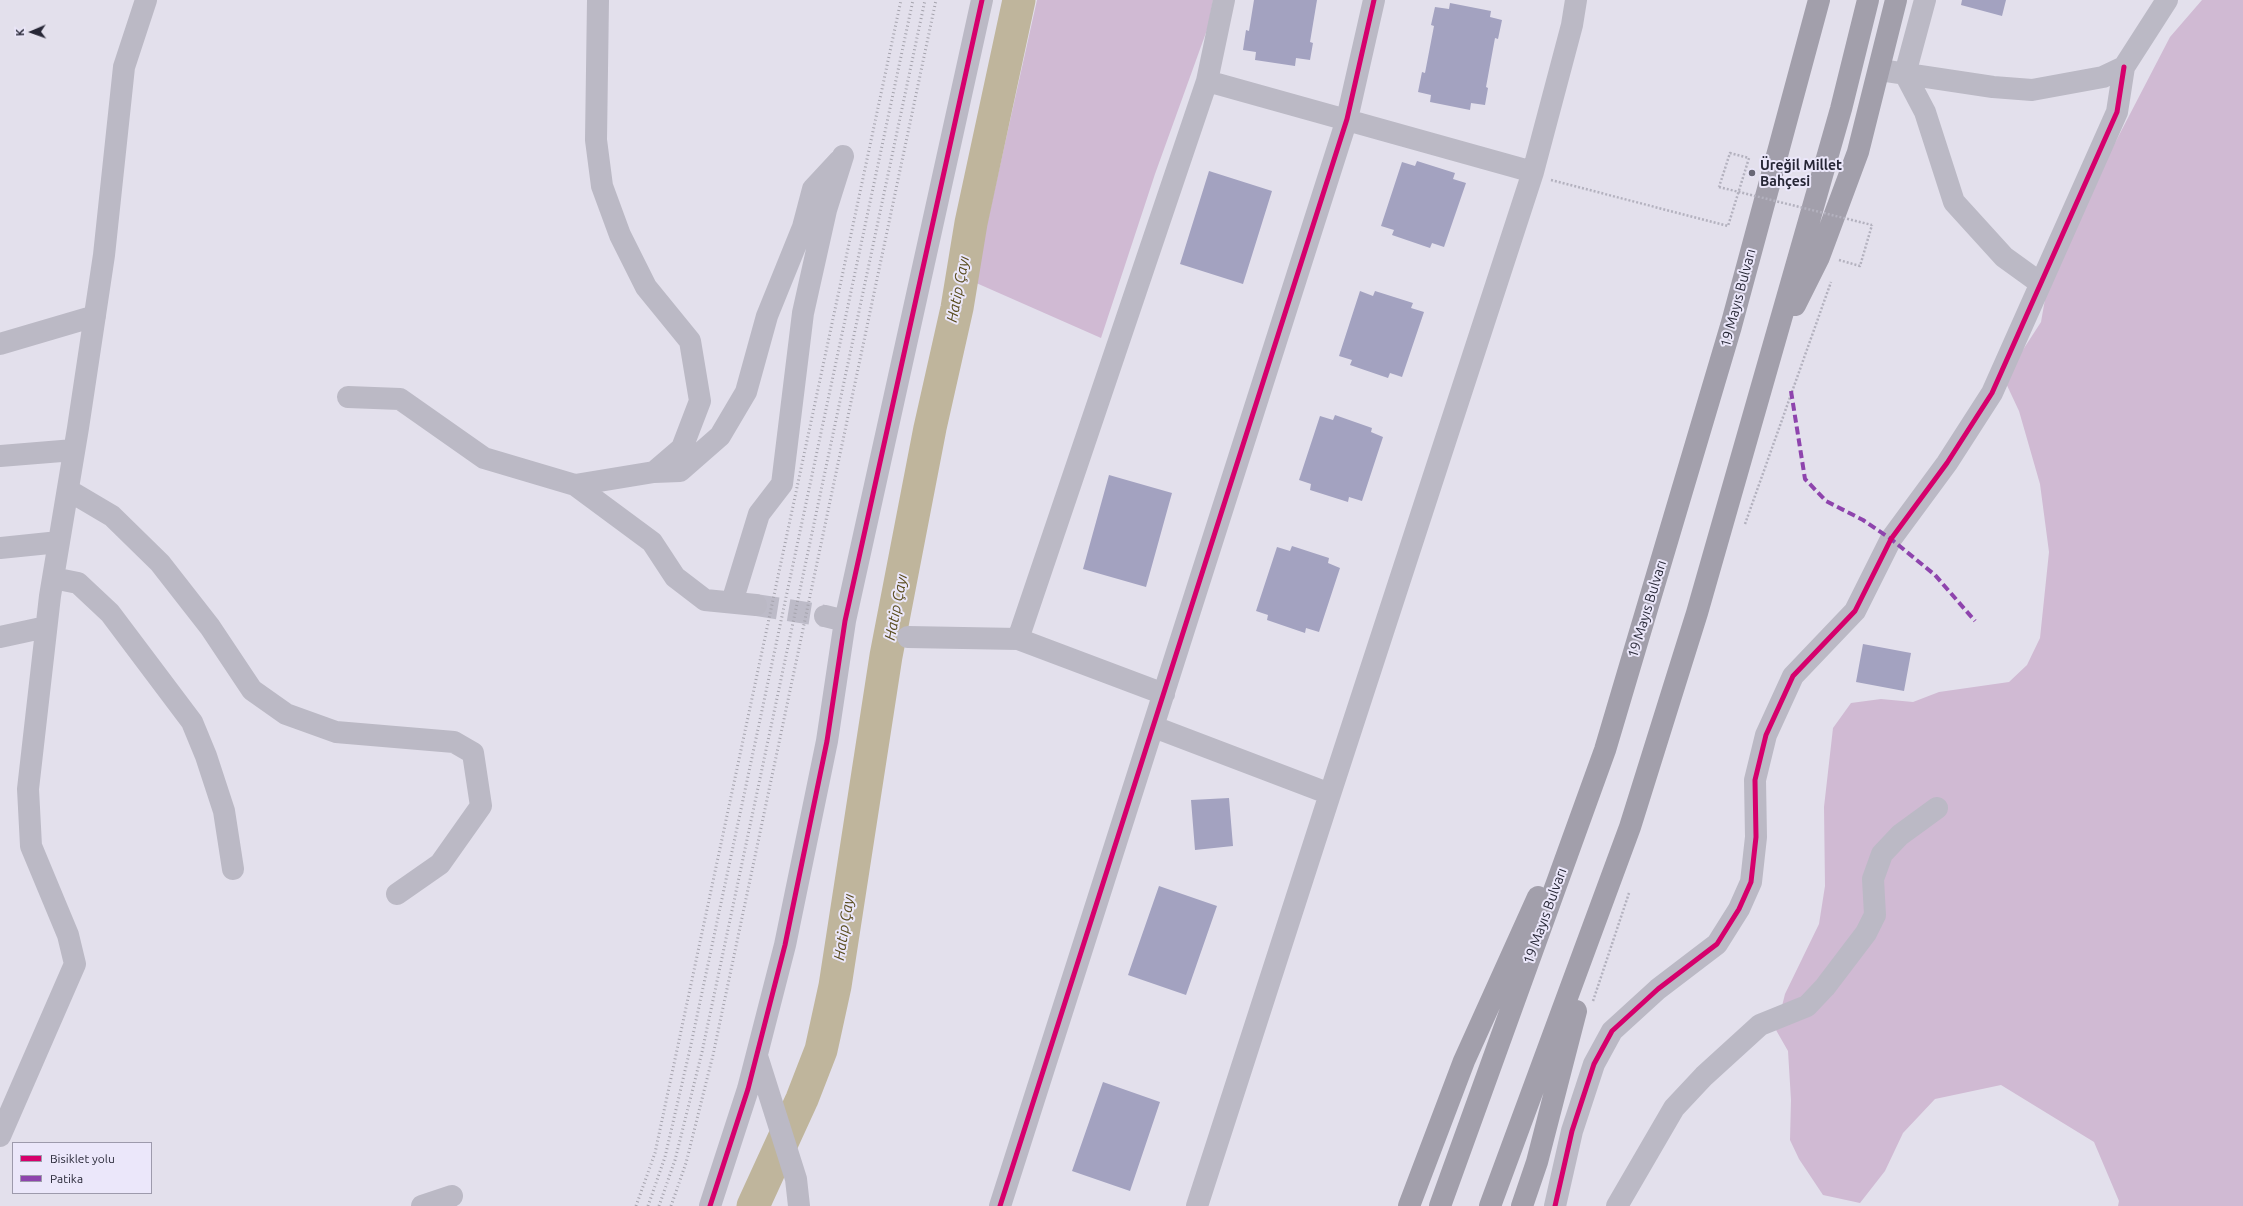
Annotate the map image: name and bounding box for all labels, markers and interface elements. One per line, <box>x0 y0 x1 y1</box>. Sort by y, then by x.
north arrow <box>12 12 52 52</box>
text: K <box>14 29 26 36</box>
place label: Üreğil Millet Bahçesi <box>1760 157 1842 190</box>
marker: Üreğil Millet Bahçesi <box>1747 168 1757 178</box>
street label: 19 Mayıs Bulvarı <box>1717 247 1759 349</box>
water label: Hatip Çayı <box>943 254 973 324</box>
street label: 19 Mayıs Bulvarı <box>1624 558 1670 660</box>
water label: Hatip Çayı <box>881 572 911 642</box>
street label: 19 Mayıs Bulvarı <box>1520 866 1570 966</box>
water label: Hatip Çayı <box>830 892 858 962</box>
legend <box>12 1142 152 1194</box>
text: Bisiklet yolu <box>50 1152 115 1165</box>
text: Patika <box>50 1172 83 1185</box>

